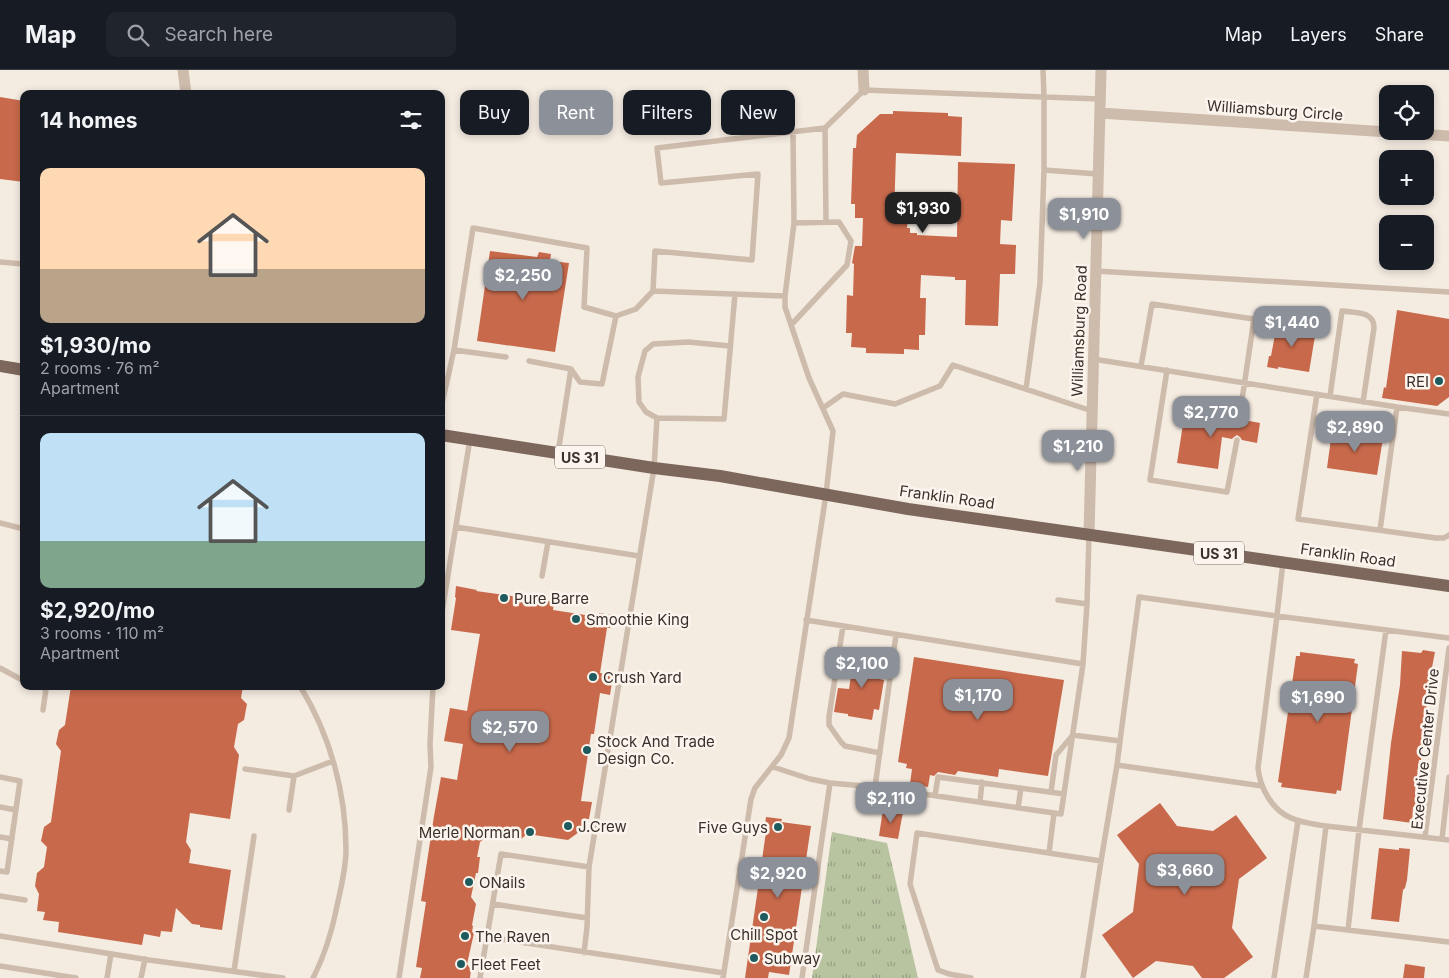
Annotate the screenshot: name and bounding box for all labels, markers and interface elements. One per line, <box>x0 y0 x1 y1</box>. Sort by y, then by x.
search box <box>106 12 456 57</box>
text: Map <box>25 20 76 49</box>
icon: search <box>124 21 152 49</box>
text: Search here <box>164 23 273 46</box>
text: Map <box>1225 24 1262 45</box>
text: Layers <box>1290 24 1347 45</box>
text: Share <box>1375 24 1424 45</box>
map controls <box>1379 85 1434 270</box>
button: locate <box>1379 85 1434 140</box>
chip: Buy <box>460 90 529 135</box>
chip: Rent <box>539 90 613 135</box>
chip: Filters <box>623 90 711 135</box>
chip: New <box>721 90 795 135</box>
street label: Williamsburg Circle <box>1206 96 1344 124</box>
icon: filters <box>397 106 425 134</box>
text: 14 homes <box>40 108 138 133</box>
button: + <box>1379 150 1434 205</box>
pin: $1,930 <box>882 191 964 234</box>
text: $1,930 <box>896 198 950 218</box>
pin: $1,910 <box>1043 198 1125 240</box>
icon: home <box>188 200 278 290</box>
text: $1,910 <box>1059 204 1109 224</box>
button: − <box>1379 215 1434 270</box>
pin: $2,250 <box>482 258 564 301</box>
text: $2,250 <box>495 265 552 285</box>
street label: Williamsburg Road <box>1067 265 1091 397</box>
pin: $1,440 <box>1251 306 1333 348</box>
text: $1,440 <box>1264 312 1320 332</box>
text: $1,930/mo <box>40 333 151 358</box>
text: 2 rooms · 76 m² <box>40 358 160 378</box>
place label: REI <box>1406 372 1429 391</box>
marker: REI <box>1433 375 1445 387</box>
text: Apartment <box>40 378 120 398</box>
pin: $2,770 <box>1170 396 1252 438</box>
text: $2,770 <box>1184 402 1238 422</box>
pin: $2,890 <box>1314 410 1396 453</box>
text: $2,890 <box>1326 417 1384 437</box>
pin: $1,210 <box>1037 430 1119 472</box>
text: $1,210 <box>1053 436 1103 456</box>
road number: US 31 <box>555 446 605 468</box>
icon: home <box>188 466 278 556</box>
street label: Franklin Road <box>898 481 996 513</box>
street label: Franklin Road <box>1299 539 1397 571</box>
road number: US 31 <box>1194 542 1244 564</box>
place label: Pure Barre <box>514 589 589 608</box>
marker: Pure Barre <box>498 592 510 604</box>
text: $2,920/mo <box>40 598 155 623</box>
place label: Smoothie King <box>586 610 689 629</box>
marker: Smoothie King <box>570 613 582 625</box>
text: 3 rooms · 110 m² <box>40 623 164 643</box>
text: Apartment <box>40 643 120 663</box>
pin: $2,100 <box>821 646 903 689</box>
text: $2,100 <box>836 653 888 673</box>
place label: Crush Yard <box>603 668 682 687</box>
street label: Executive Center Drive <box>1407 668 1443 830</box>
marker: Crush Yard <box>587 671 599 683</box>
pin: $1,170 <box>937 678 1019 721</box>
pin: $1,690 <box>1277 680 1359 723</box>
text: $1,170 <box>954 685 1002 705</box>
text: $1,690 <box>1291 687 1345 707</box>
pin: $2,570 <box>469 710 551 753</box>
text: $2,570 <box>482 717 538 737</box>
place label: Stock And Trade Design Co. <box>597 732 715 768</box>
marker: Stock And Trade Design Co. <box>581 744 593 756</box>
pin: $2,110 <box>850 782 932 824</box>
text: $2,110 <box>866 788 916 808</box>
place label: J.Crew <box>578 817 627 836</box>
place label: Five Guys <box>698 818 768 837</box>
marker: J.Crew <box>562 820 574 832</box>
marker: Five Guys <box>772 821 784 833</box>
place label: Merle Norman <box>419 823 520 842</box>
marker: Merle Norman <box>524 826 536 838</box>
pin: $3,660 <box>1144 854 1226 896</box>
pin: $2,920 <box>737 856 819 899</box>
text: $3,660 <box>1157 860 1213 880</box>
text: $2,920 <box>750 863 806 883</box>
place label: ONails <box>479 873 525 892</box>
marker: ONails <box>463 876 475 888</box>
marker: Chill Spot <box>758 911 770 923</box>
place label: Chill Spot <box>730 925 798 944</box>
place label: The Raven <box>475 927 550 946</box>
marker: The Raven <box>459 930 471 942</box>
place label: Subway <box>764 949 821 968</box>
marker: Subway <box>748 952 760 964</box>
place label: Fleet Feet <box>471 955 541 974</box>
marker: Fleet Feet <box>455 958 467 970</box>

